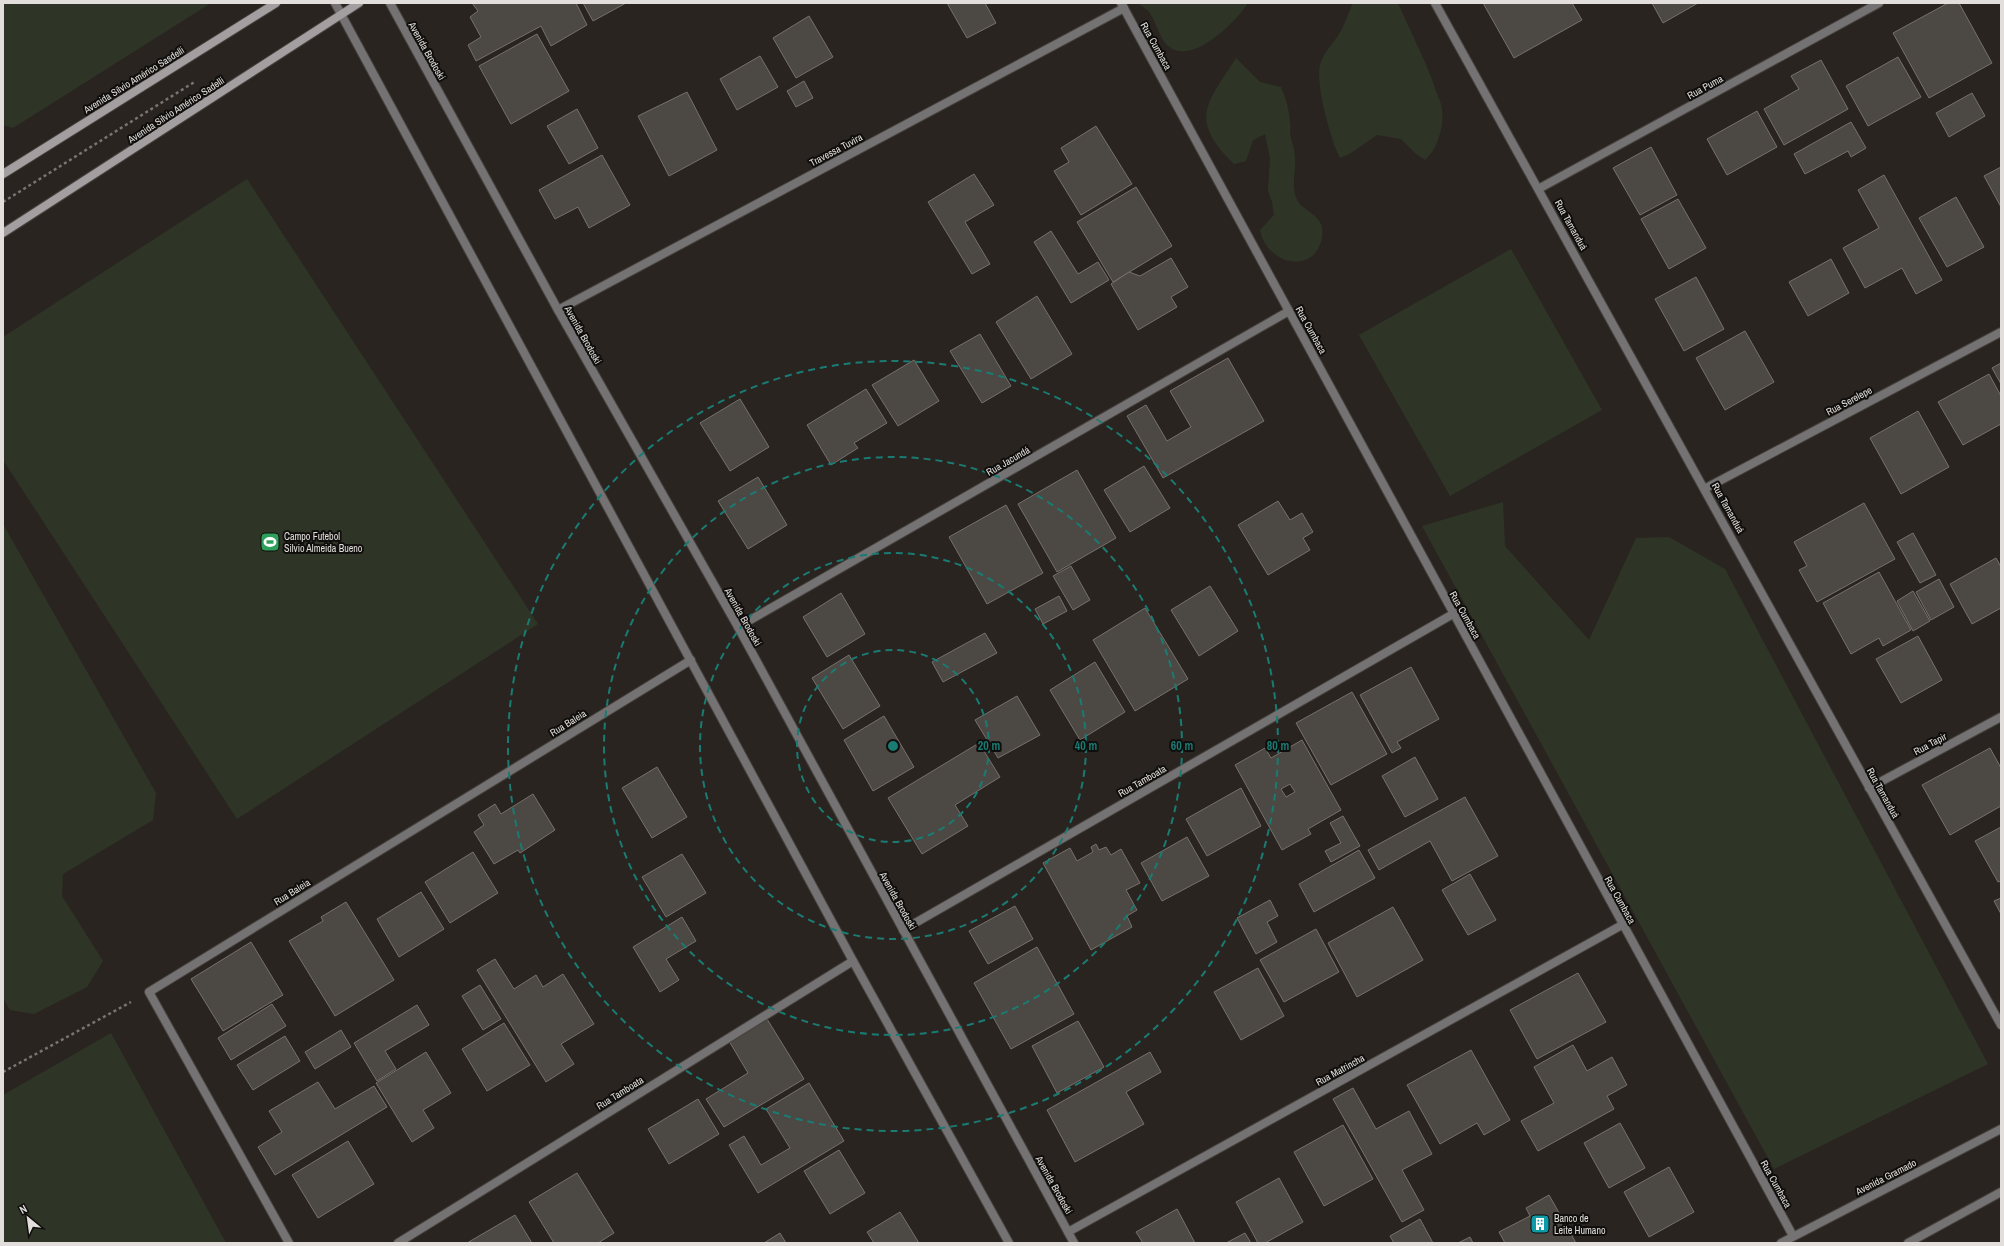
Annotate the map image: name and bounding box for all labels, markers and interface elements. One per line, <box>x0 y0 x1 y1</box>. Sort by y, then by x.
street label: Avenida Brodoski <box>405 19 448 82</box>
street label: Rua Cumbaca <box>1138 20 1175 72</box>
street label: Avenida Sílvio Américo Sasdelli <box>80 44 187 117</box>
street label: Rua Puma <box>1685 72 1725 102</box>
street label: Avenida Silvio Américo Sadelli <box>124 74 227 147</box>
street label: Travessa Tuvira <box>807 130 865 169</box>
street label: Rua Tamanduá <box>1552 198 1590 253</box>
street label: Avenida Brodoski <box>561 303 604 366</box>
street label: Rua Cumbaca <box>1293 304 1330 356</box>
street label: Rua Serelepe <box>1824 383 1875 419</box>
street label: Rua Jacundá <box>984 443 1033 479</box>
street label: Rua Tamanduá <box>1709 481 1747 536</box>
place label: Campo Futebol Silvio Almeida Bueno <box>284 530 363 555</box>
sports icon: Campo Futebol Silvio Almeida Bueno <box>259 531 281 553</box>
street label: Avenida Brodoski <box>721 585 764 648</box>
street label: Rua Cumbaca <box>1447 589 1484 641</box>
street label: Rua Baleia <box>547 707 589 739</box>
street label: Rua Tapir <box>1911 730 1949 758</box>
text: 20 m <box>978 738 1000 754</box>
text: 40 m <box>1075 738 1097 754</box>
text: 60 m <box>1171 738 1193 754</box>
text: 80 m <box>1267 738 1289 754</box>
centre of rings <box>886 739 900 753</box>
street label: Rua Tamboata <box>1116 762 1169 800</box>
street label: Rua Tamanduá <box>1864 766 1902 821</box>
street label: Avenida Brodoski <box>876 869 919 932</box>
street label: Rua Cumbaca <box>1602 874 1639 926</box>
street label: Rua Baleia <box>271 876 313 908</box>
street label: Rua Matrincha <box>1313 1051 1367 1089</box>
street label: Rua Tamboata <box>594 1073 646 1113</box>
street label: Avenida Brodoski <box>1032 1153 1075 1216</box>
street label: Avenida Gramado <box>1853 1156 1919 1198</box>
street label: Rua Cumbaca <box>1758 1158 1795 1210</box>
north arrow <box>8 1198 48 1238</box>
text: N <box>17 1202 29 1217</box>
place label: Banco de Leite Humano <box>1554 1212 1606 1237</box>
building icon: Banco de Leite Humano <box>1529 1213 1551 1235</box>

